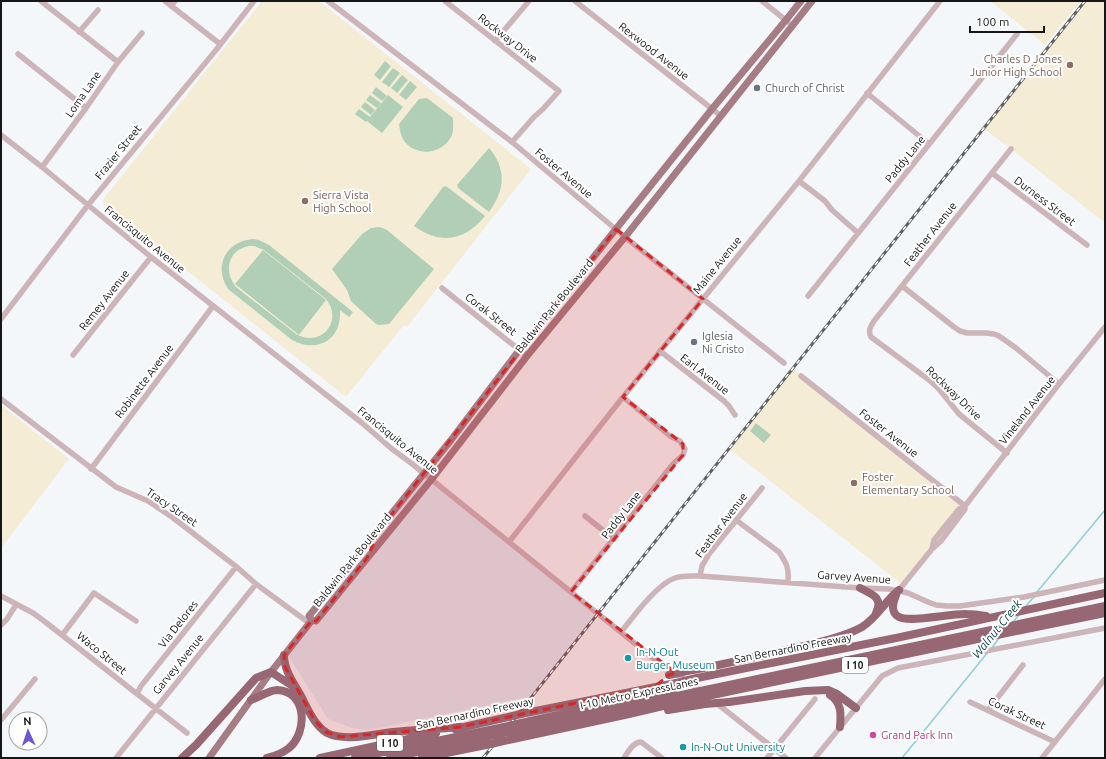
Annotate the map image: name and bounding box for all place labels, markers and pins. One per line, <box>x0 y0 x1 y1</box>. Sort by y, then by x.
place label: Charles D Jones Junior High School <box>970 53 1062 78</box>
marker: Charles D Jones Junior High School <box>1065 60 1075 70</box>
place label: Church of Christ <box>765 82 845 94</box>
marker: Church of Christ <box>752 83 762 93</box>
place label: Sierra Vista High School <box>313 189 371 214</box>
marker: Sierra Vista High School <box>300 196 310 206</box>
place label: Iglesia Ni Cristo <box>702 330 744 355</box>
marker: Iglesia Ni Cristo <box>689 337 699 347</box>
place label: Foster Elementary School <box>862 471 954 496</box>
marker: Foster Elementary School <box>849 478 859 488</box>
place label: In-N-Out Burger Museum <box>636 646 715 671</box>
marker: In-N-Out Burger Museum <box>623 653 633 663</box>
place label: Grand Park Inn <box>881 729 953 741</box>
marker: Grand Park Inn <box>868 730 878 740</box>
place label: In-N-Out University <box>691 741 786 753</box>
marker: In-N-Out University <box>678 742 688 752</box>

